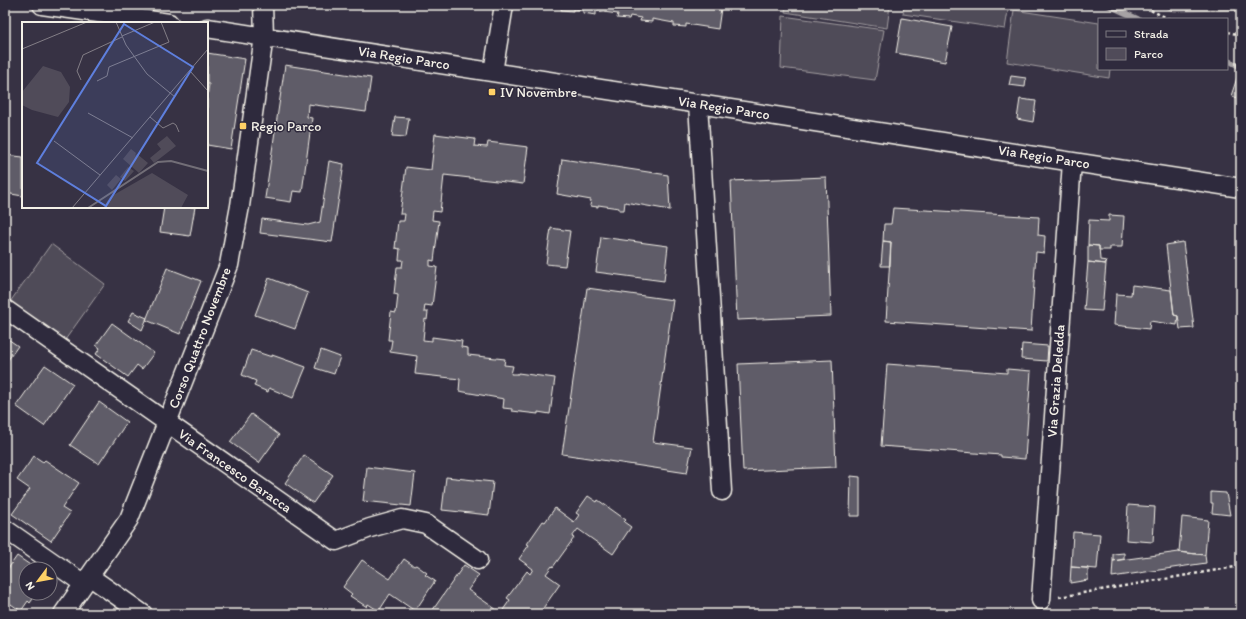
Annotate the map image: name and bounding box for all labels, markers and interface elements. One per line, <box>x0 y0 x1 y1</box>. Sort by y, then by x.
legend <box>1098 18 1228 70</box>
inset map <box>22 22 208 208</box>
text: Strada <box>1134 27 1169 41</box>
street label: Via Regio Parco <box>357 42 451 74</box>
text: Parco <box>1134 47 1163 61</box>
place label: IV Novembre <box>500 84 578 101</box>
marker: IV Novembre <box>487 87 497 97</box>
street label: Via Regio Parco <box>677 92 771 124</box>
place label: Regio Parco <box>251 118 321 135</box>
marker: Regio Parco <box>238 121 248 131</box>
street label: Via Regio Parco <box>997 141 1091 173</box>
street label: Corso Quattro Novembre <box>165 265 235 411</box>
street label: Via Grazia Deledda <box>1044 324 1068 438</box>
street label: Via Francesco Baracca <box>175 425 295 517</box>
north arrow <box>18 561 58 601</box>
text: N <box>22 579 37 593</box>

